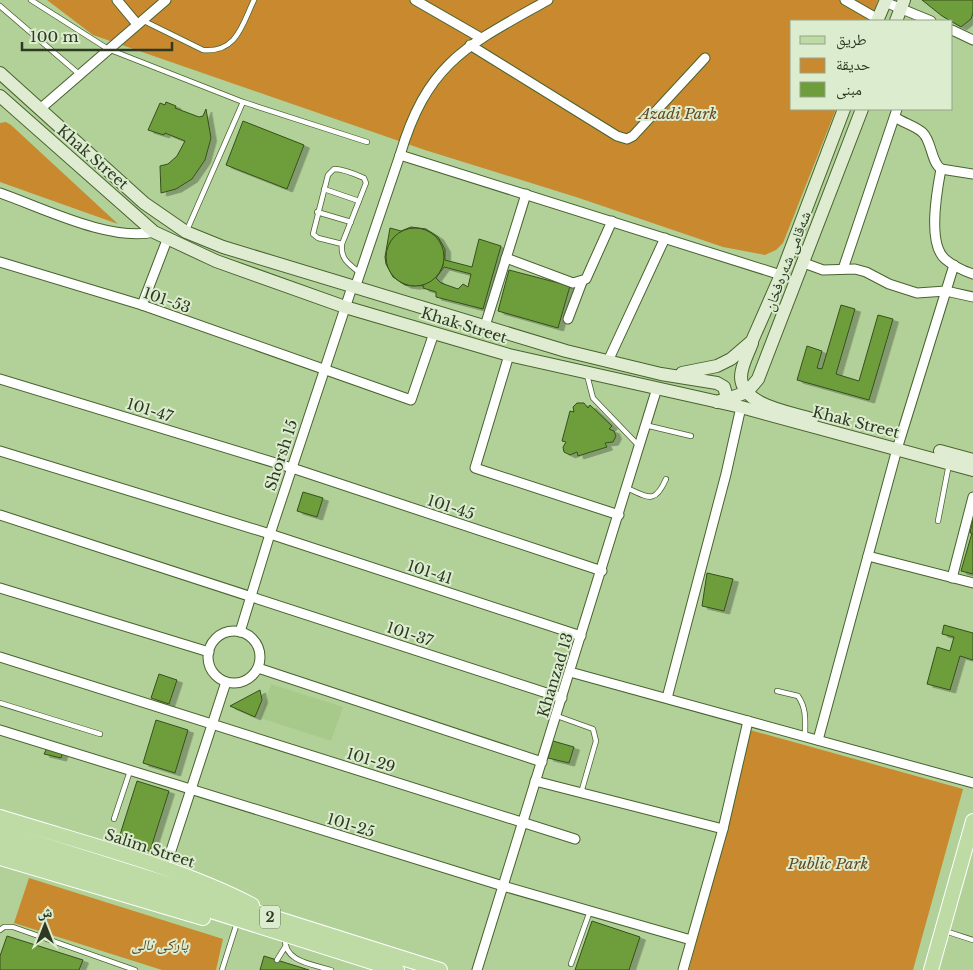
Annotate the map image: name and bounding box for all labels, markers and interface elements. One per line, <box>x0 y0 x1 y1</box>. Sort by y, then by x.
scale bar <box>22 20 172 52</box>
legend <box>790 20 953 110</box>
text: 100 m <box>30 27 79 46</box>
text: طريق <box>836 30 867 50</box>
text: حديقة <box>836 55 871 74</box>
text: مبنى <box>836 80 862 100</box>
park label: Azadi Park <box>637 104 717 123</box>
street label: Khak Street <box>53 121 133 194</box>
street label: شەقامی شەرەفخان <box>759 208 816 314</box>
street label: 101-53 <box>141 283 193 317</box>
street label: Khak Street <box>419 303 510 347</box>
street label: 101-47 <box>125 394 176 426</box>
street label: Khak Street <box>811 402 902 442</box>
street label: Shorsh 15 <box>261 417 301 493</box>
street label: 101-45 <box>425 490 477 524</box>
street label: 101-41 <box>405 556 455 588</box>
street label: 101-37 <box>384 618 436 651</box>
street label: Khanzad 13 <box>533 630 577 720</box>
street label: 101-29 <box>344 744 398 776</box>
street label: 101-25 <box>325 809 377 841</box>
street label: Salim Street <box>103 825 198 872</box>
park label: Public Park <box>787 854 868 873</box>
north arrow <box>20 900 70 950</box>
text: ش <box>38 903 53 921</box>
road number: 2 <box>260 906 280 929</box>
park label: پارکی نالی <box>132 935 189 954</box>

